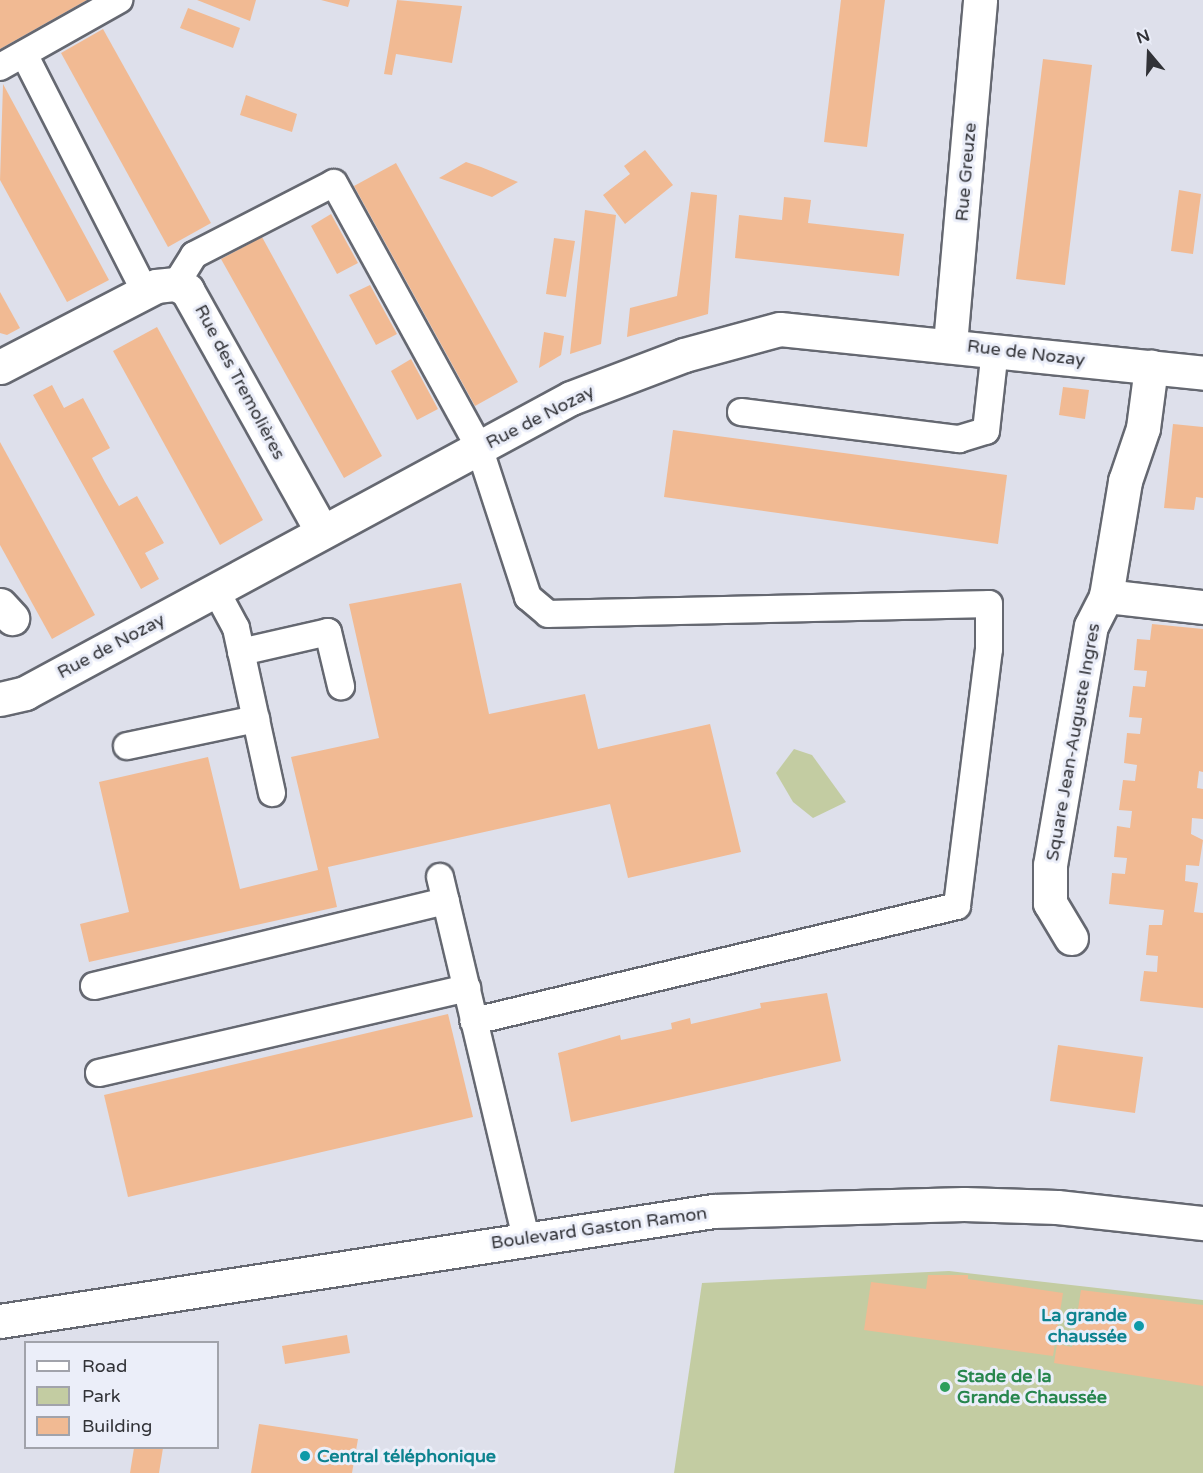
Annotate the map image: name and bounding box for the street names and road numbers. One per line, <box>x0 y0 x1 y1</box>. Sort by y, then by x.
street label: Rue Greuze <box>951 122 981 222</box>
street label: Rue des Tremolières <box>190 301 290 463</box>
street label: Rue de Nozay <box>966 335 1086 371</box>
street label: Rue de Nozay <box>482 380 598 454</box>
street label: Rue de Nozay <box>54 609 168 683</box>
street label: Square Jean-Auguste Ingres <box>1041 621 1105 863</box>
street label: Boulevard Gaston Ramon <box>490 1202 708 1254</box>

